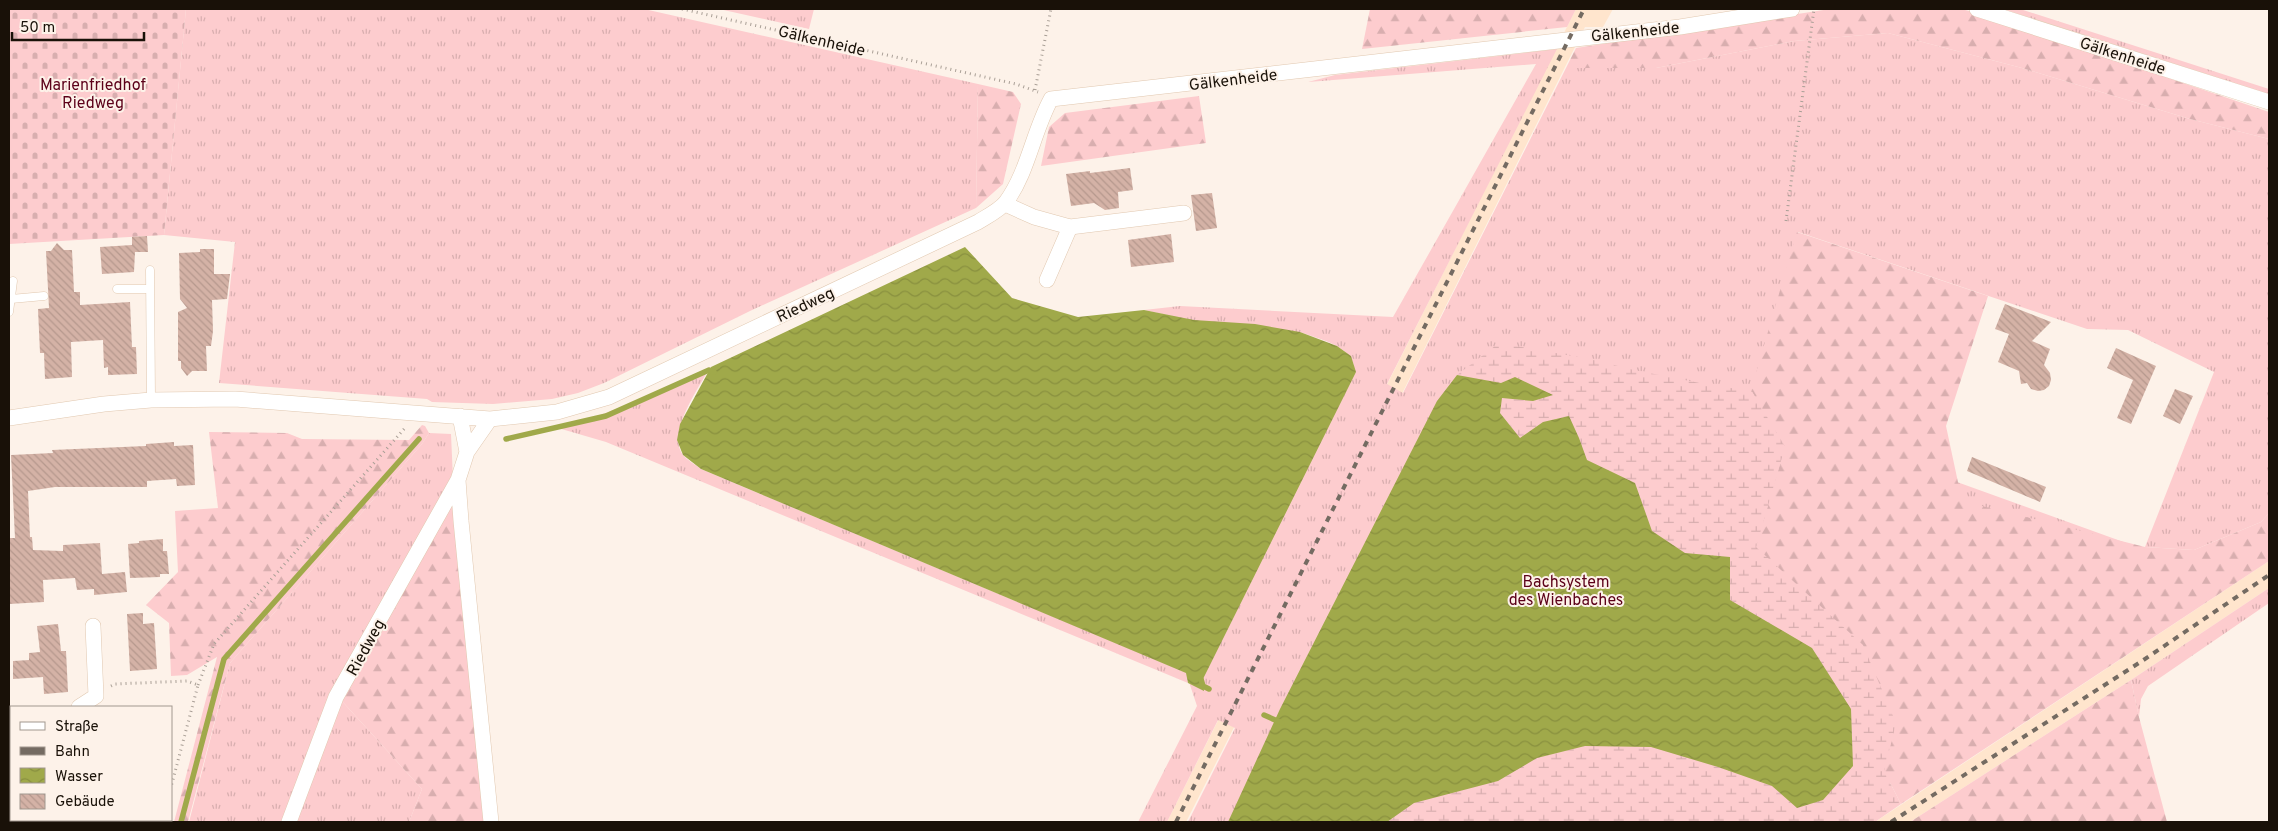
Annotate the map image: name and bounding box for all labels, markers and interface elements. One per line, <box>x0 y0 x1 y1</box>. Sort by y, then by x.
scale bar <box>12 10 145 42</box>
street label: Gälkenheide <box>1590 18 1680 48</box>
text: 50 m <box>20 19 55 38</box>
street label: Gälkenheide <box>776 22 867 62</box>
street label: Gälkenheide <box>2077 34 2168 80</box>
street label: Gälkenheide <box>1188 66 1279 96</box>
park label: Marienfriedhof Riedweg <box>40 76 147 114</box>
street label: Riedweg <box>774 284 838 328</box>
park label: Bachsystem des Wienbaches <box>1509 573 1623 611</box>
street label: Riedweg <box>343 616 390 680</box>
legend <box>10 706 172 821</box>
text: Straße <box>55 718 99 737</box>
text: Bahn <box>55 743 90 762</box>
text: Wasser <box>55 768 103 787</box>
text: Gebäude <box>55 793 115 812</box>

